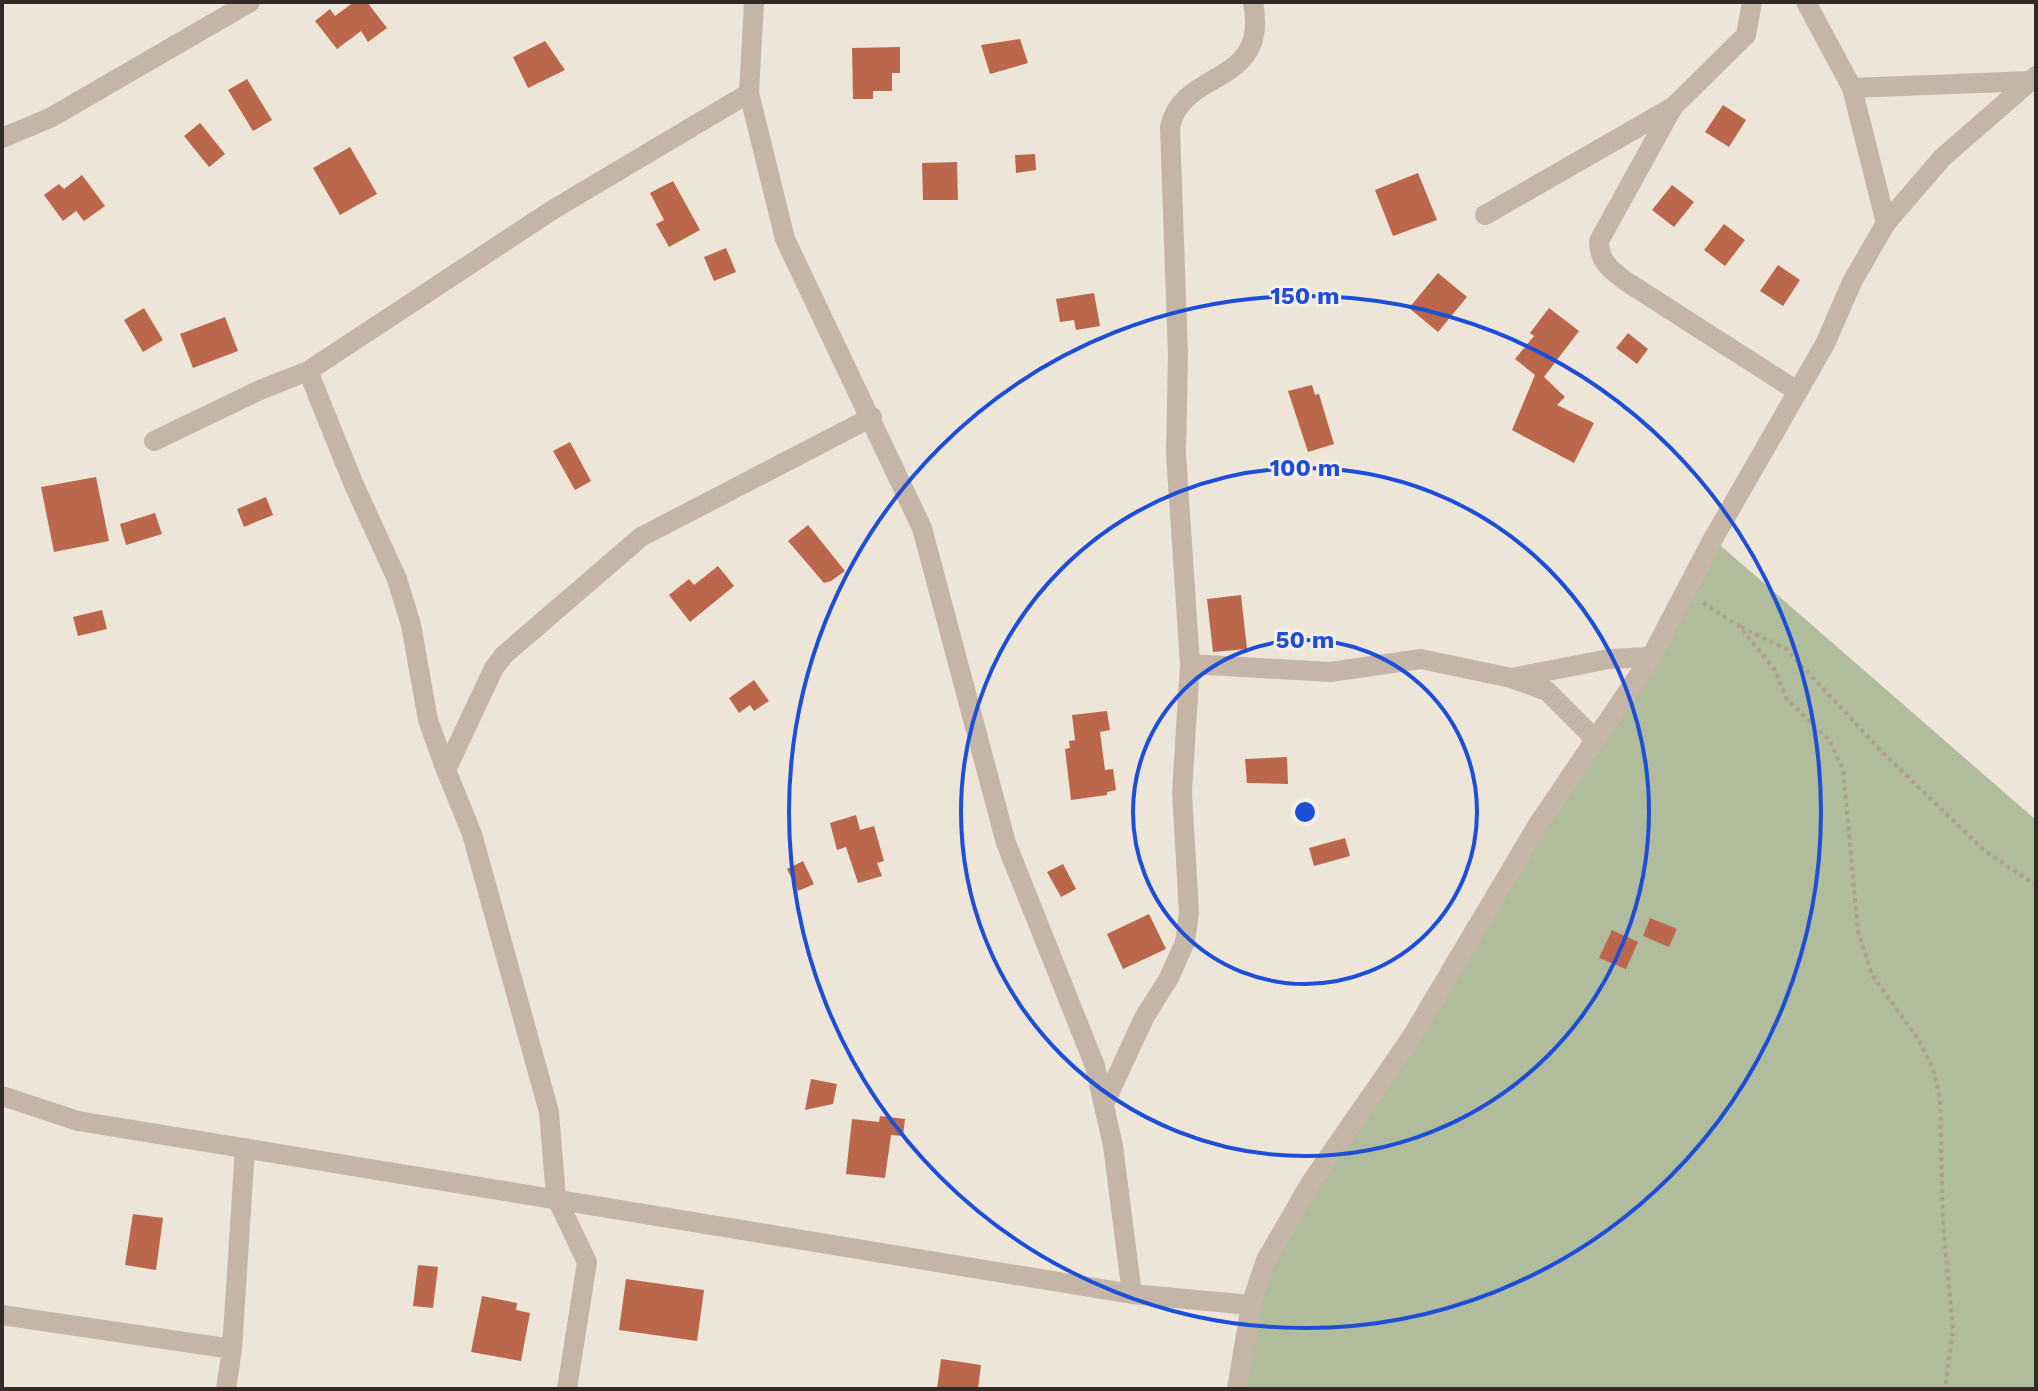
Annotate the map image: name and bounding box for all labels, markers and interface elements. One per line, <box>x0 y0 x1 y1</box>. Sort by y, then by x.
text: 150 m <box>1270 282 1340 310</box>
text: 100 m <box>1270 454 1340 482</box>
text: 50 m <box>1276 626 1334 654</box>
centre of rings <box>1291 798 1319 826</box>

